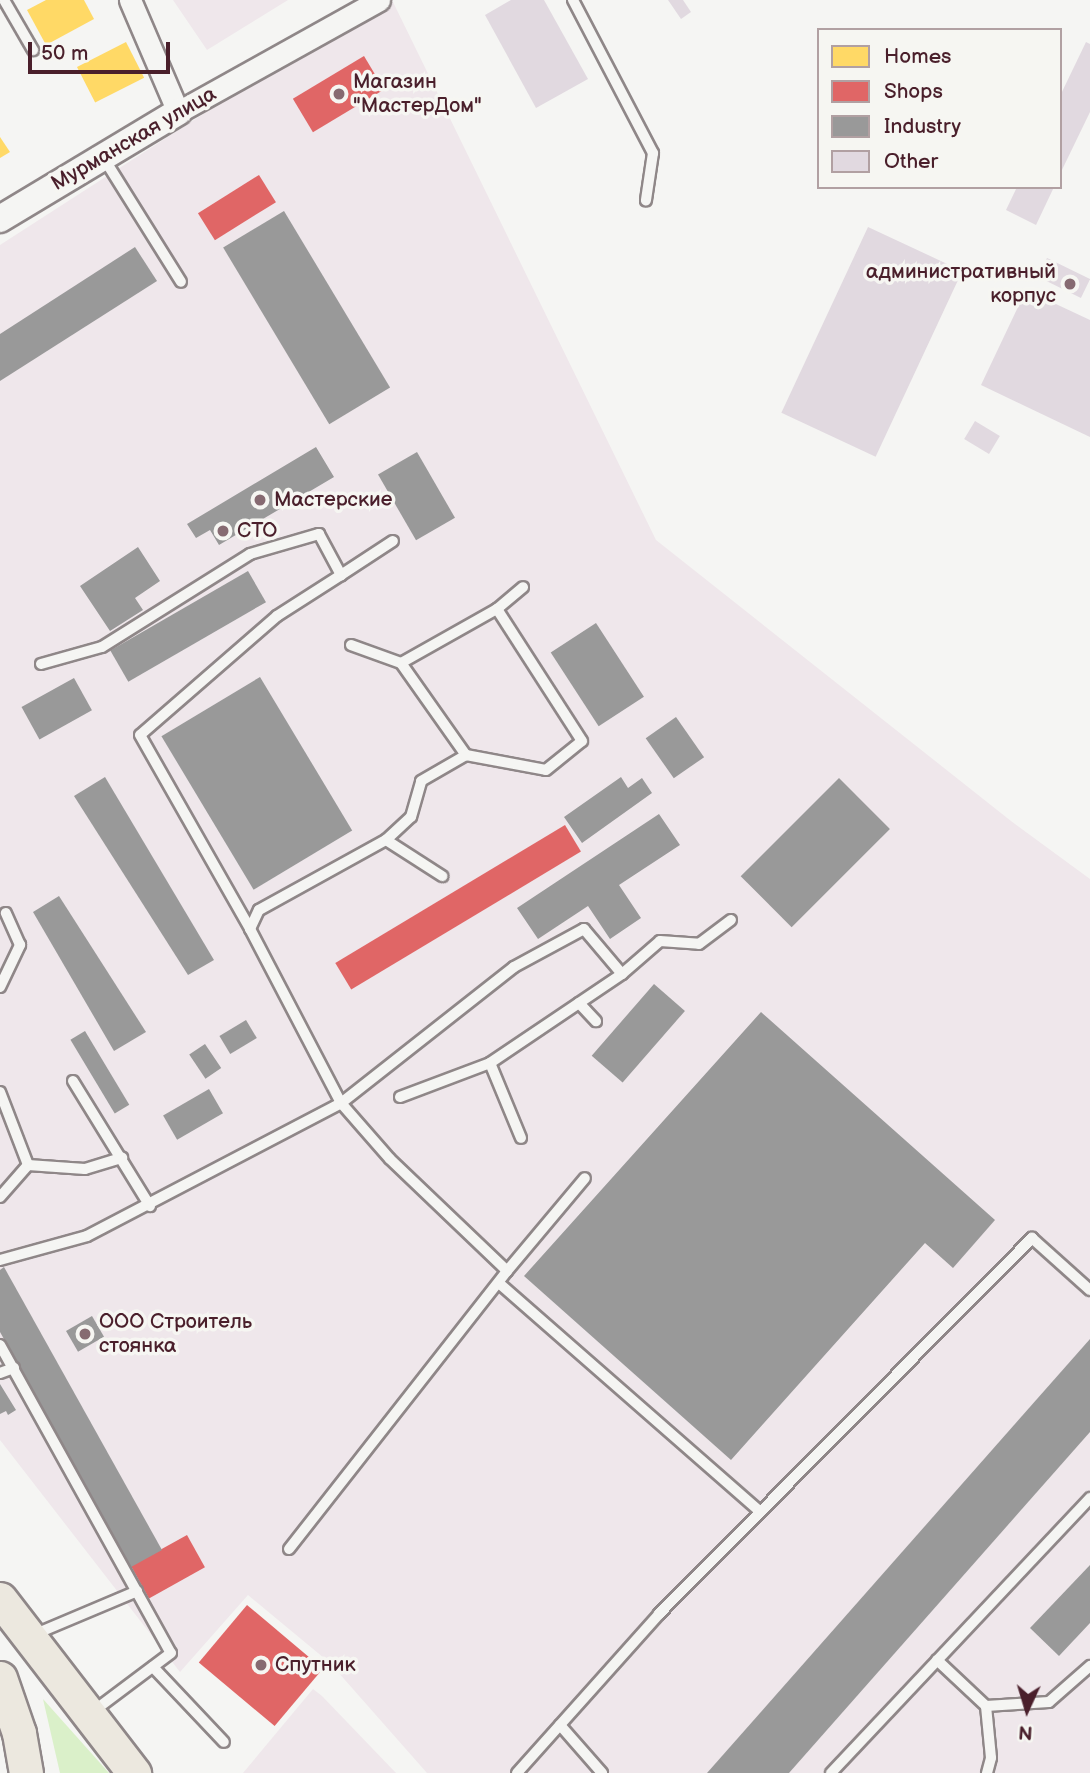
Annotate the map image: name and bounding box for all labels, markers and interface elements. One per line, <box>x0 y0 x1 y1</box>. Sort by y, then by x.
scale bar <box>32 28 173 72</box>
legend <box>817 28 1062 189</box>
text: 50 m <box>41 41 88 66</box>
text: Homes <box>884 44 952 69</box>
place label: Магазин "МастерДом" <box>353 69 482 119</box>
text: Shops <box>884 79 943 104</box>
street label: Мурманская улица <box>47 82 221 196</box>
marker: Магазин "МастерДом" <box>331 86 347 102</box>
text: Industry <box>884 114 961 139</box>
text: Other <box>884 149 938 174</box>
place label: административный корпус <box>866 259 1056 309</box>
marker: административный корпус <box>1062 276 1078 292</box>
place label: Мастерские <box>274 487 392 513</box>
marker: Мастерские <box>252 492 268 508</box>
place label: СТО <box>237 518 277 544</box>
marker: СТО <box>215 523 231 539</box>
place label: ООО Строитель стоянка <box>99 1309 252 1359</box>
marker: ООО Строитель стоянка <box>77 1326 93 1342</box>
place label: Спутник <box>275 1652 356 1678</box>
marker: Спутник <box>253 1657 269 1673</box>
north arrow <box>992 1675 1062 1745</box>
text: N <box>1018 1719 1033 1743</box>

